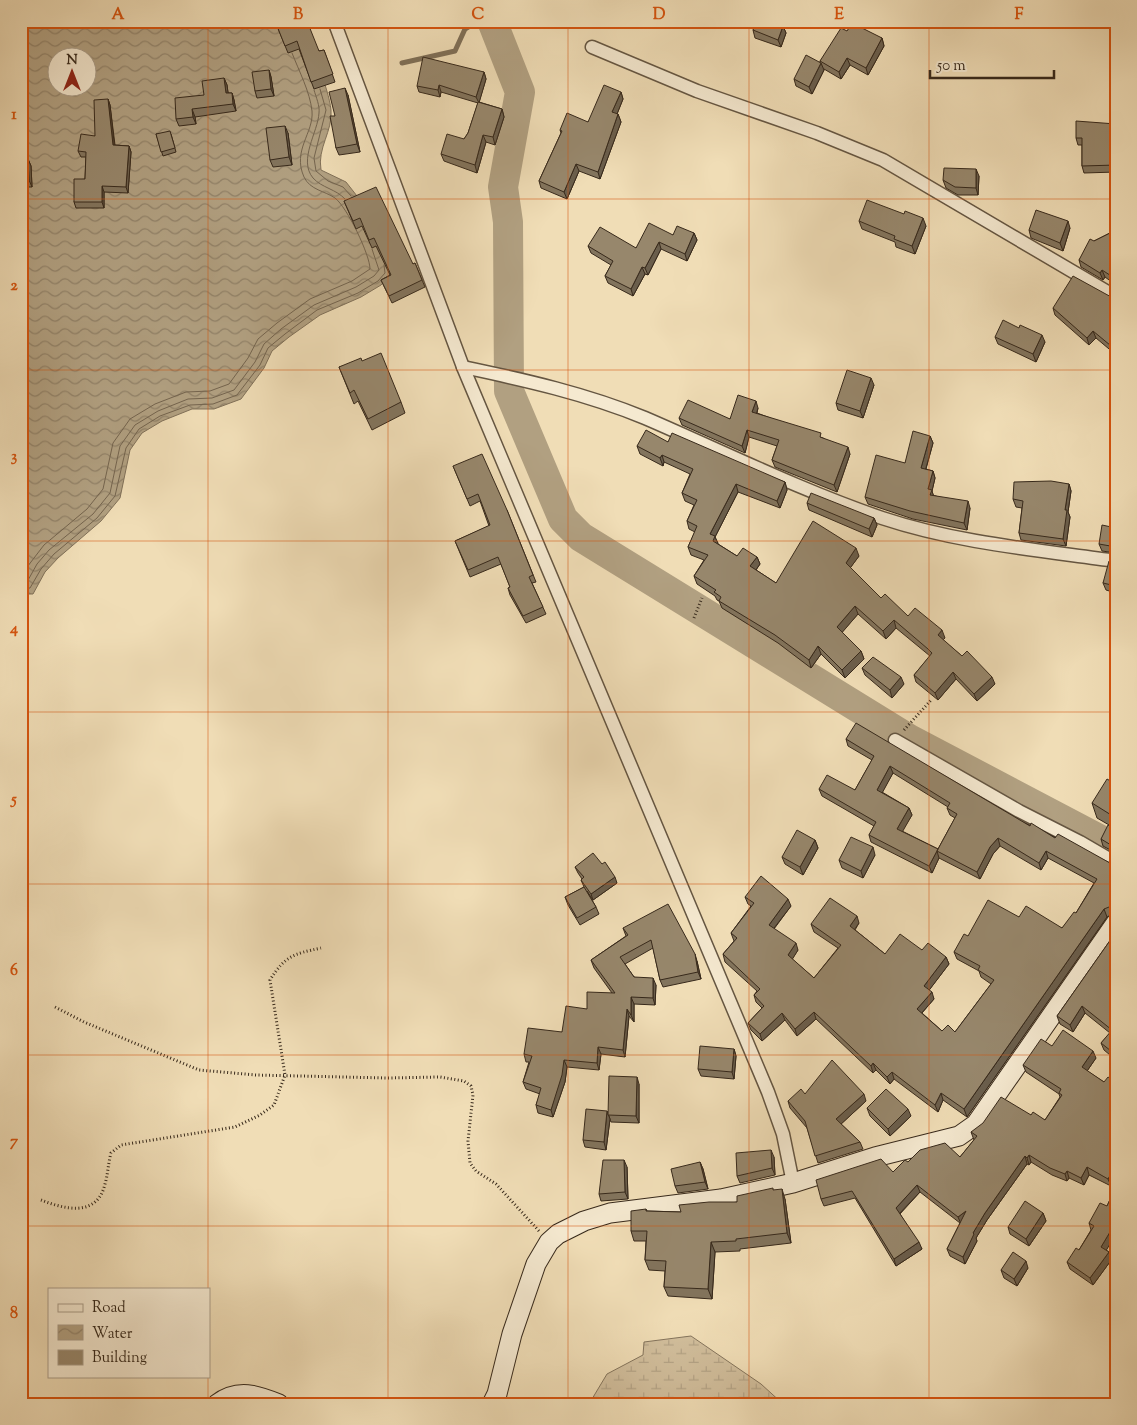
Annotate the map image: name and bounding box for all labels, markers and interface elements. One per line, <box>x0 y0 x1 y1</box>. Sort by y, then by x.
text: A <box>112 4 125 27</box>
text: B <box>293 4 303 27</box>
text: C <box>472 4 485 27</box>
text: D <box>653 4 666 27</box>
text: E <box>834 4 844 27</box>
text: F <box>1015 4 1024 27</box>
north arrow <box>48 48 98 98</box>
scale bar <box>930 48 1053 80</box>
text: N <box>66 51 78 71</box>
text: 50 m <box>936 56 966 77</box>
text: 1 <box>11 104 17 127</box>
text: 2 <box>10 275 18 298</box>
text: 3 <box>11 446 18 469</box>
text: 4 <box>9 618 18 641</box>
text: 5 <box>9 789 17 812</box>
text: 6 <box>10 960 18 983</box>
text: 7 <box>10 1131 19 1154</box>
legend <box>48 1288 210 1378</box>
text: Road <box>92 1298 126 1319</box>
text: 8 <box>10 1303 18 1326</box>
text: Water <box>92 1324 133 1345</box>
text: Building <box>92 1348 147 1369</box>

